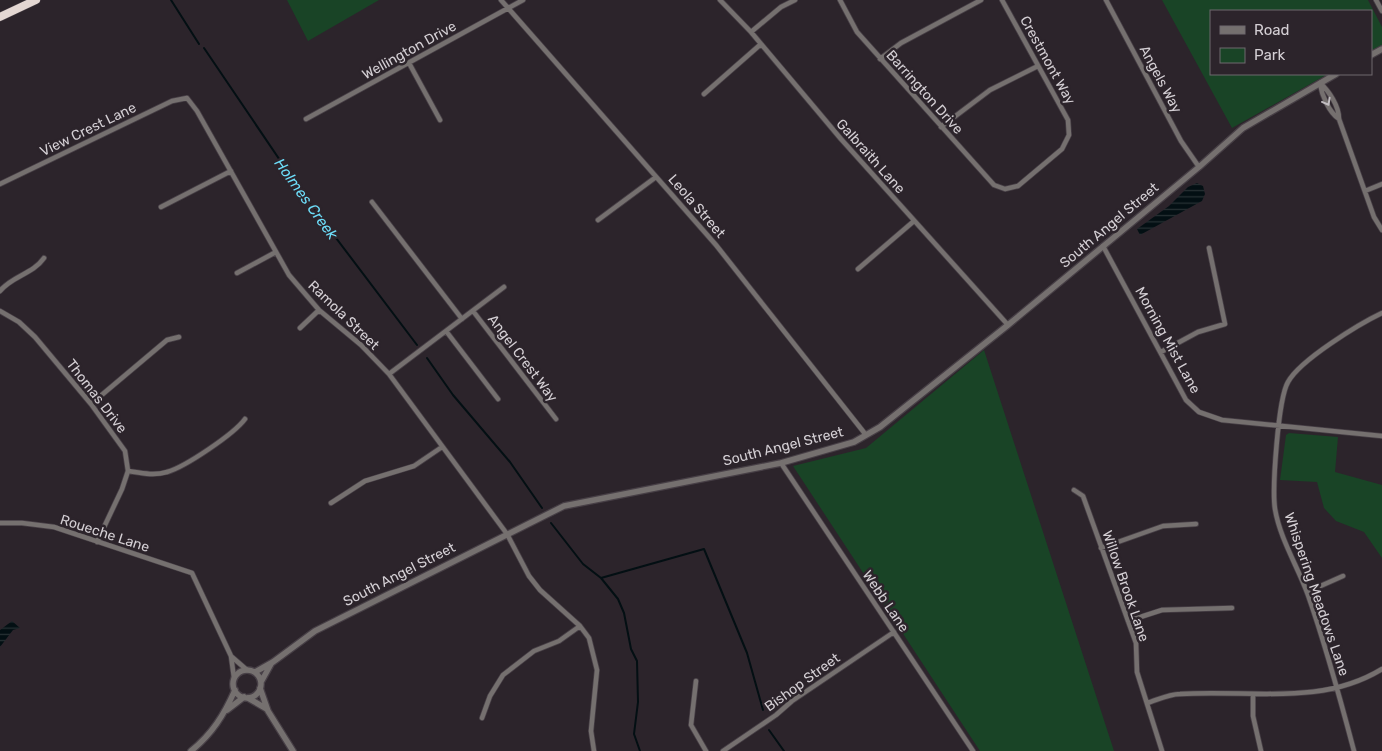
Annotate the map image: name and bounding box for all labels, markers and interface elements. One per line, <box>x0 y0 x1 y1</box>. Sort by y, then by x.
legend <box>1210 10 1372 75</box>
street label: Crestmont Way <box>1016 13 1079 108</box>
street label: Wellington Drive <box>359 17 459 83</box>
text: Road <box>1254 21 1290 39</box>
street label: Angels Way <box>1136 43 1186 116</box>
text: Park <box>1254 46 1285 64</box>
street label: Barrington Drive <box>882 47 967 138</box>
one-way arrow <box>1321 97 1331 106</box>
street label: View Crest Lane <box>37 99 139 160</box>
street label: Galbraith Lane <box>833 115 909 197</box>
water label: Holmes Creek <box>270 155 342 243</box>
street label: Leola Street <box>664 171 729 242</box>
street label: South Angel Street <box>1057 179 1163 272</box>
street label: Ramola Street <box>305 277 383 354</box>
street label: Morning Mist Lane <box>1131 284 1204 397</box>
street label: Angel Crest Way <box>484 311 561 406</box>
street label: Thomas Drive <box>63 356 131 437</box>
street label: South Angel Street <box>721 423 846 470</box>
street label: Whispering Meadows Lane <box>1281 510 1353 678</box>
street label: Roueche Lane <box>58 511 152 556</box>
street label: Willow Brook Lane <box>1099 528 1153 644</box>
street label: South Angel Street <box>340 539 459 610</box>
street label: Webb Lane <box>859 567 913 636</box>
street label: Bishop Street <box>761 649 844 715</box>

